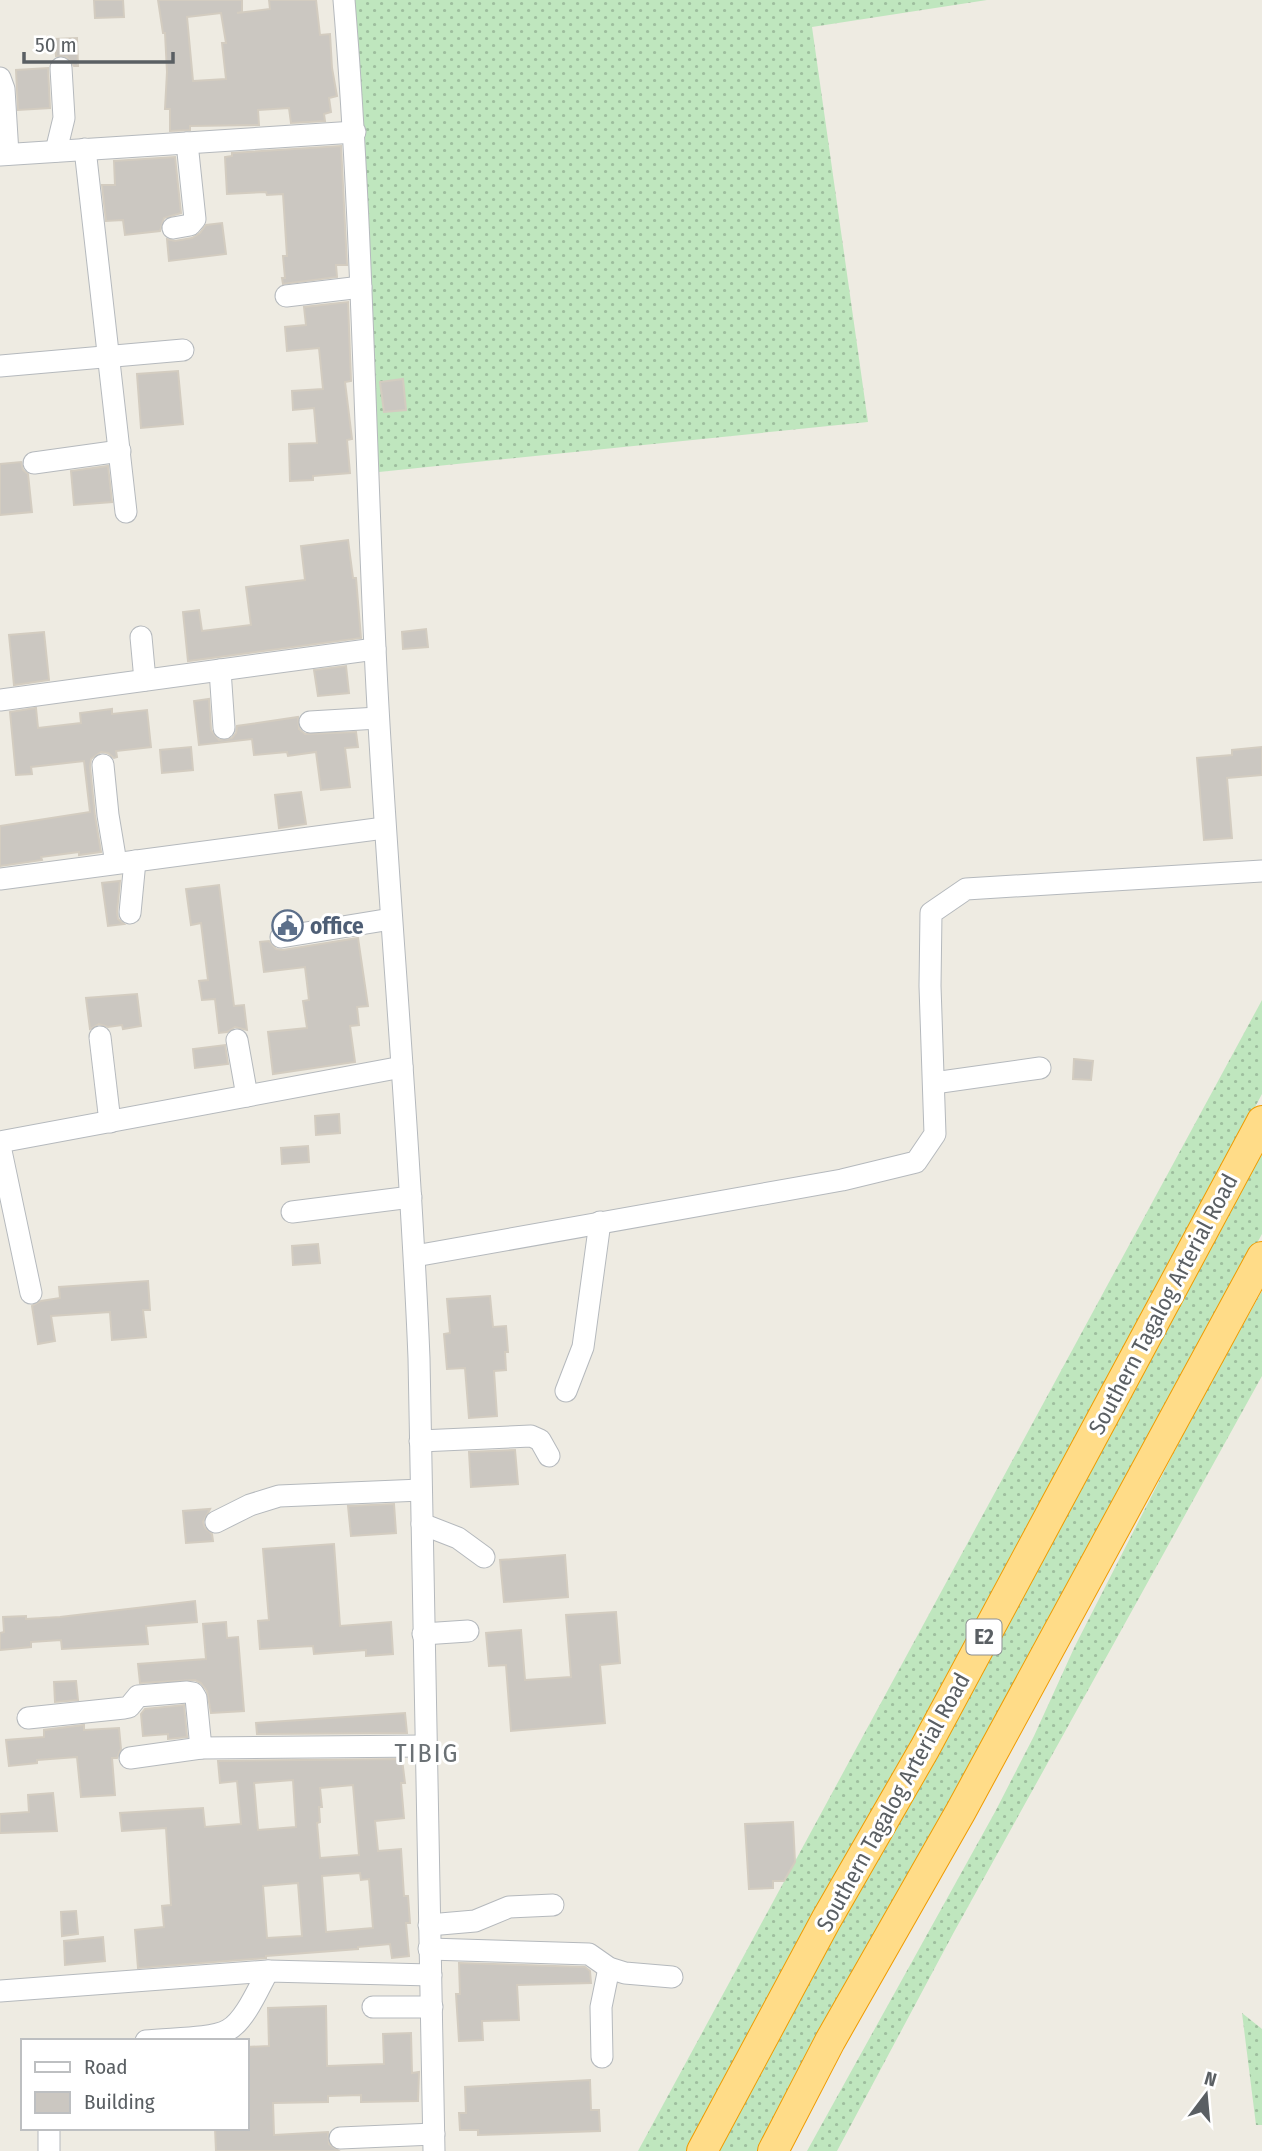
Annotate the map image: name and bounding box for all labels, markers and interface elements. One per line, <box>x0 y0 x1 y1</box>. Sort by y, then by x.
scale bar <box>24 21 173 65</box>
text: 50 m <box>35 32 77 58</box>
public building icon: office <box>270 909 304 943</box>
place label: office <box>310 912 364 940</box>
street label: Southern Tagalog Arterial Road <box>1082 1169 1244 1439</box>
road number: E2 <box>967 1620 1002 1654</box>
street label: Southern Tagalog Arterial Road <box>810 1668 976 1936</box>
district label: TIBIG <box>395 1738 459 1769</box>
legend <box>21 2039 248 2130</box>
text: Road <box>84 2054 128 2080</box>
north arrow <box>1171 2060 1241 2130</box>
text: N <box>1202 2067 1219 2092</box>
text: Building <box>84 2089 155 2115</box>

